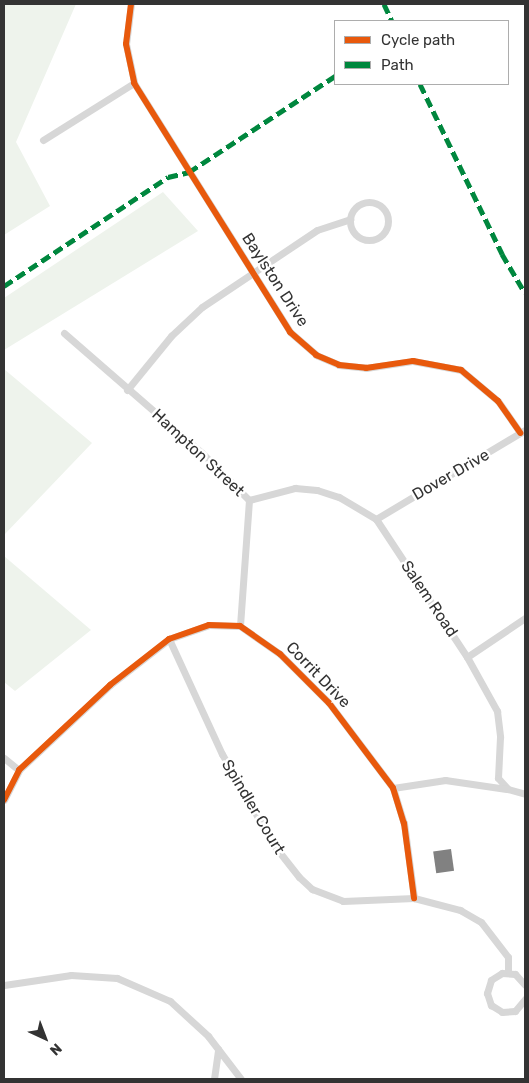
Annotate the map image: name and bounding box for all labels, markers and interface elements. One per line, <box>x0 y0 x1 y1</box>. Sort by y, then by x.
legend <box>334 20 509 85</box>
text: Cycle path <box>381 31 455 49</box>
text: Path <box>381 56 414 74</box>
street label: Baylston Drive <box>238 230 312 330</box>
street label: Hampton Street <box>148 405 248 501</box>
street label: Dover Drive <box>409 445 493 505</box>
street label: Salem Road <box>397 557 461 641</box>
street label: Corrit Drive <box>282 638 354 712</box>
street label: Spindler Court <box>217 756 289 858</box>
north arrow <box>20 1013 70 1063</box>
text: N <box>46 1040 65 1059</box>

